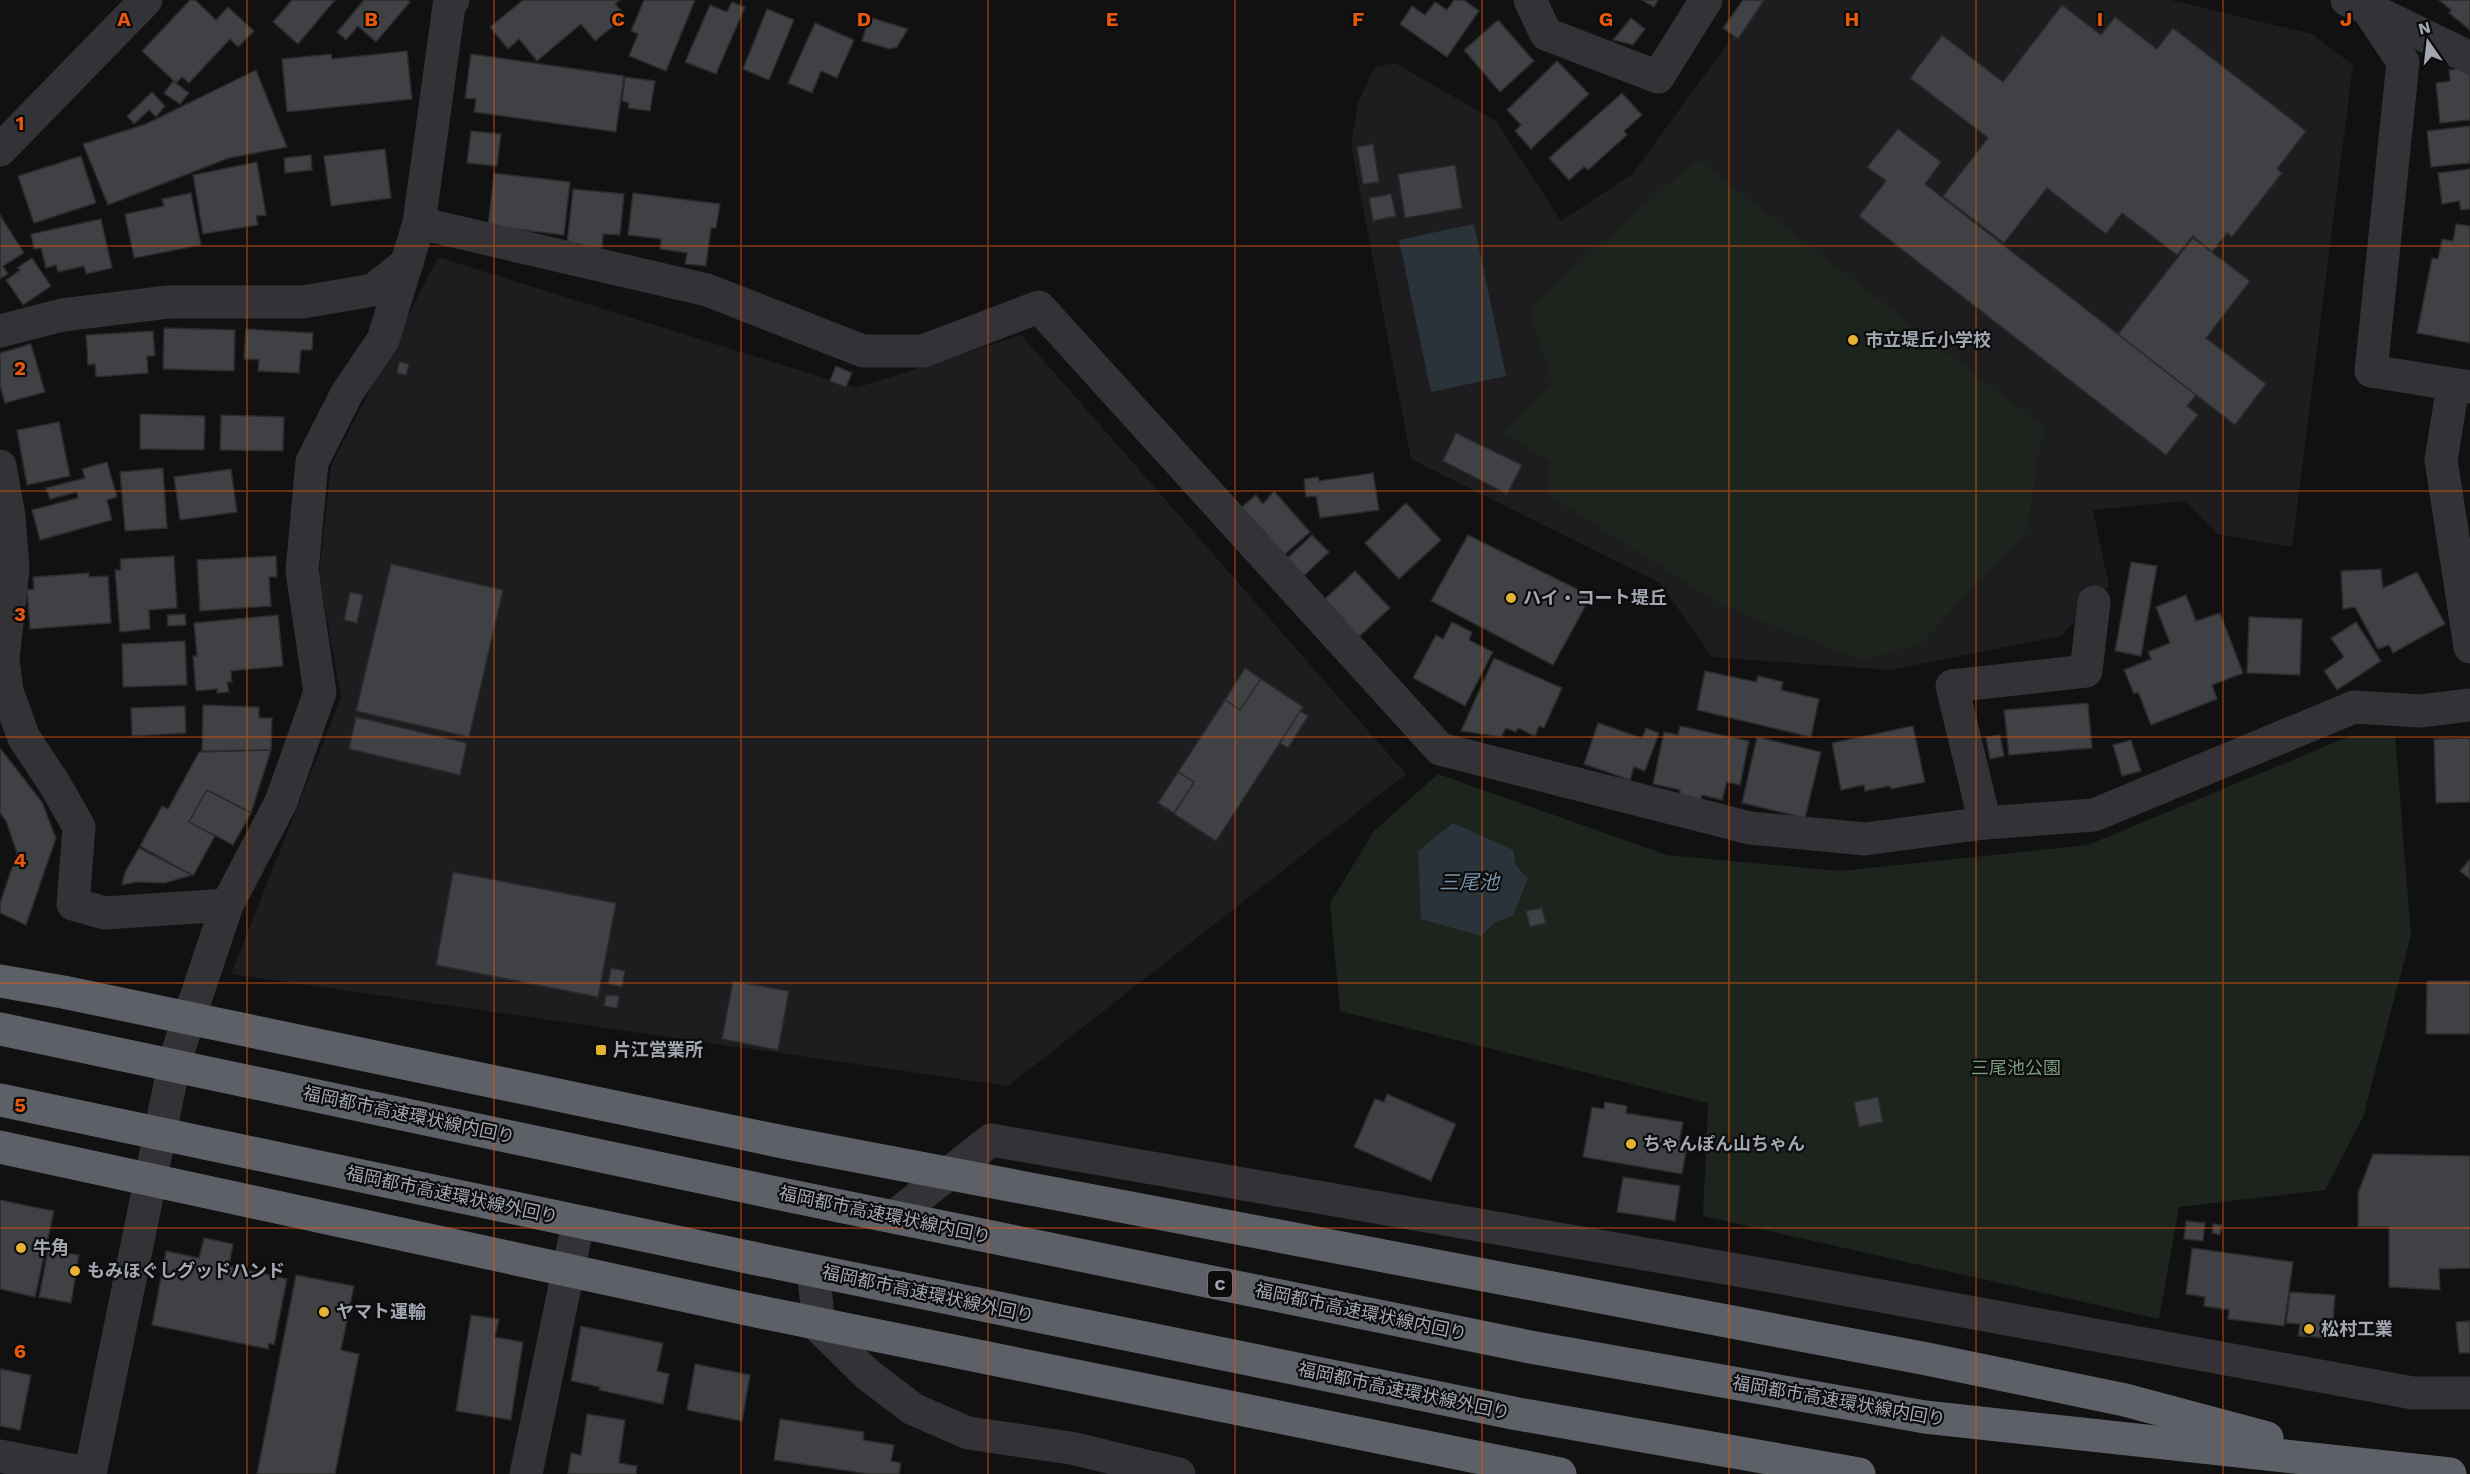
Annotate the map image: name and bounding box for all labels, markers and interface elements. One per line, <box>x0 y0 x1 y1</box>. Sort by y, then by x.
text: A <box>117 7 131 31</box>
text: B <box>364 7 378 31</box>
text: C <box>611 7 625 31</box>
text: D <box>857 7 871 31</box>
text: E <box>1106 7 1118 31</box>
text: F <box>1352 7 1364 31</box>
text: G <box>1599 7 1613 31</box>
text: H <box>1845 7 1859 31</box>
text: I <box>2097 7 2103 31</box>
text: J <box>2340 7 2352 31</box>
north arrow <box>2398 12 2458 72</box>
text: N <box>2416 17 2433 39</box>
text: 1 <box>16 111 24 135</box>
place label: 市立堤丘小学校 <box>1865 329 1991 350</box>
marker: 市立堤丘小学校 <box>1846 333 1860 347</box>
text: 2 <box>14 356 26 380</box>
place label: ハイ・コート堤丘 <box>1523 587 1667 608</box>
marker: ハイ・コート堤丘 <box>1504 591 1518 605</box>
text: 3 <box>14 602 26 626</box>
text: 4 <box>14 848 27 872</box>
water label: 三尾池 <box>1439 870 1501 894</box>
place label: 片江営業所 <box>613 1039 703 1060</box>
marker: 片江営業所 <box>594 1043 608 1057</box>
park label: 三尾池公園 <box>1971 1057 2061 1078</box>
street label: 福岡都市高速環状線内回り <box>301 1082 517 1147</box>
text: 5 <box>14 1093 26 1117</box>
place label: ちゃんぽん山ちゃん <box>1643 1133 1805 1154</box>
marker: ちゃんぽん山ちゃん <box>1624 1137 1638 1151</box>
street label: 福岡都市高速環状線外回り <box>344 1162 560 1227</box>
street label: 福岡都市高速環状線内回り <box>777 1182 993 1247</box>
place label: 牛角 <box>33 1237 69 1258</box>
marker: 牛角 <box>14 1241 28 1255</box>
place label: もみほぐしグッドハンド <box>87 1260 285 1281</box>
street label: 福岡都市高速環状線外回り <box>820 1261 1036 1326</box>
marker: もみほぐしグッドハンド <box>68 1264 82 1278</box>
road number: C <box>1208 1271 1232 1297</box>
street label: 福岡都市高速環状線内回り <box>1253 1279 1469 1344</box>
place label: ヤマト運輸 <box>336 1301 426 1322</box>
marker: ヤマト運輸 <box>317 1305 331 1319</box>
place label: 松村工業 <box>2321 1318 2393 1339</box>
marker: 松村工業 <box>2302 1322 2316 1336</box>
text: 6 <box>14 1339 26 1363</box>
street label: 福岡都市高速環状線外回り <box>1296 1358 1512 1423</box>
street label: 福岡都市高速環状線内回り <box>1731 1371 1947 1430</box>

